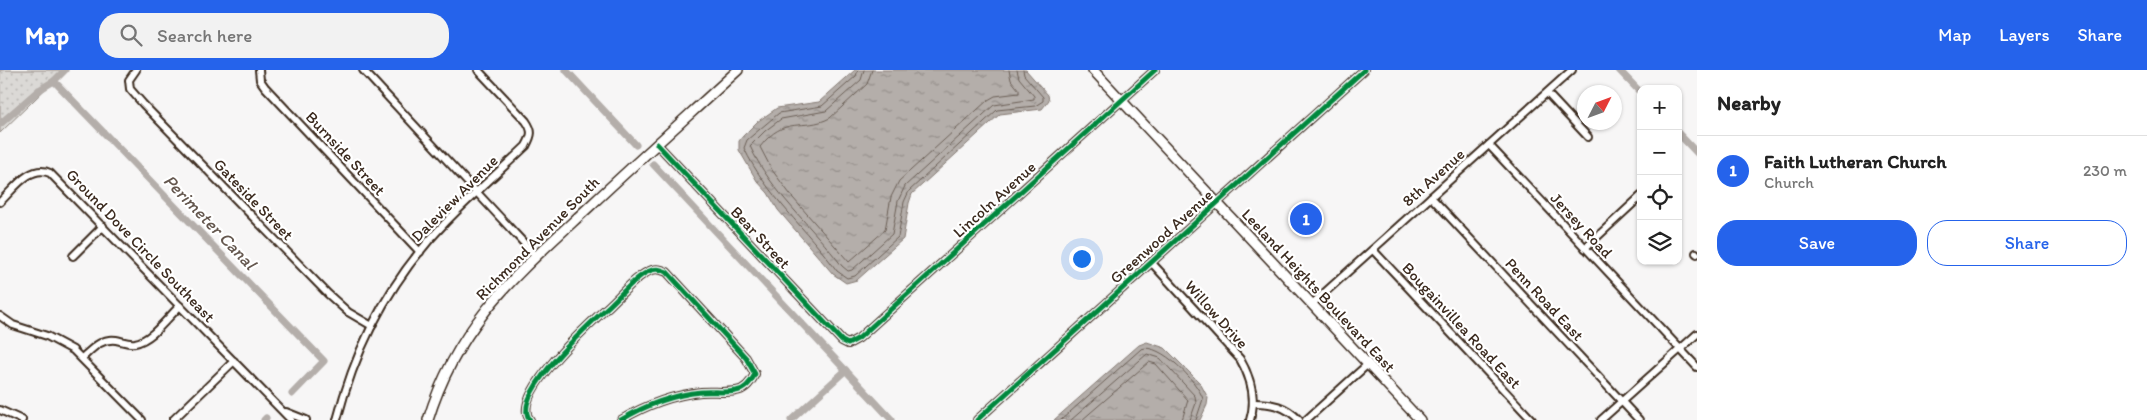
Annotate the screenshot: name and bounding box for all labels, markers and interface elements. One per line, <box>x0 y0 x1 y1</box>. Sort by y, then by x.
search box <box>99 13 449 58</box>
text: Map <box>25 21 69 50</box>
icon: search <box>117 21 145 49</box>
text: Search here <box>157 24 252 47</box>
text: Map <box>1938 24 1971 46</box>
text: Layers <box>1999 24 2049 46</box>
text: Share <box>2077 24 2122 46</box>
north arrow <box>1577 85 1622 130</box>
map controls <box>1637 85 1682 265</box>
button: + <box>1637 85 1682 130</box>
text: Nearby <box>1717 90 1781 115</box>
street label: Burnside Street <box>302 107 389 199</box>
button: − <box>1637 130 1682 175</box>
street label: 8th Avenue <box>1398 144 1469 210</box>
text: Faith Lutheran Church <box>1764 150 1946 173</box>
street label: Daleview Avenue <box>407 151 502 246</box>
street label: Gateside Street <box>210 154 297 244</box>
street label: Lincoln Avenue <box>949 157 1040 241</box>
text: 1 <box>1729 161 1737 180</box>
text: 230 m <box>2083 161 2127 180</box>
street label: Ground Dove Circle Southeast <box>62 165 219 326</box>
water label: Perimeter Canal <box>159 170 262 276</box>
street label: Richmond Avenue South <box>472 173 603 304</box>
text: Church <box>1764 173 1814 192</box>
button: locate <box>1637 175 1682 220</box>
street label: Greenwood Avenue <box>1106 185 1217 287</box>
street label: Jersey Road <box>1546 189 1617 262</box>
pin: 1 <box>1290 200 1322 238</box>
street label: Bear Street <box>727 202 794 273</box>
street label: Leeland Heights Boulevard East <box>1238 205 1399 376</box>
button: layers <box>1637 220 1682 265</box>
button: Save <box>1717 220 1917 266</box>
button: Share <box>1927 220 2127 266</box>
your location <box>1069 246 1095 272</box>
street label: Penn Road East <box>1501 254 1588 345</box>
street label: Bougainvillea Road East <box>1398 258 1525 392</box>
street label: Willow Drive <box>1181 276 1252 352</box>

